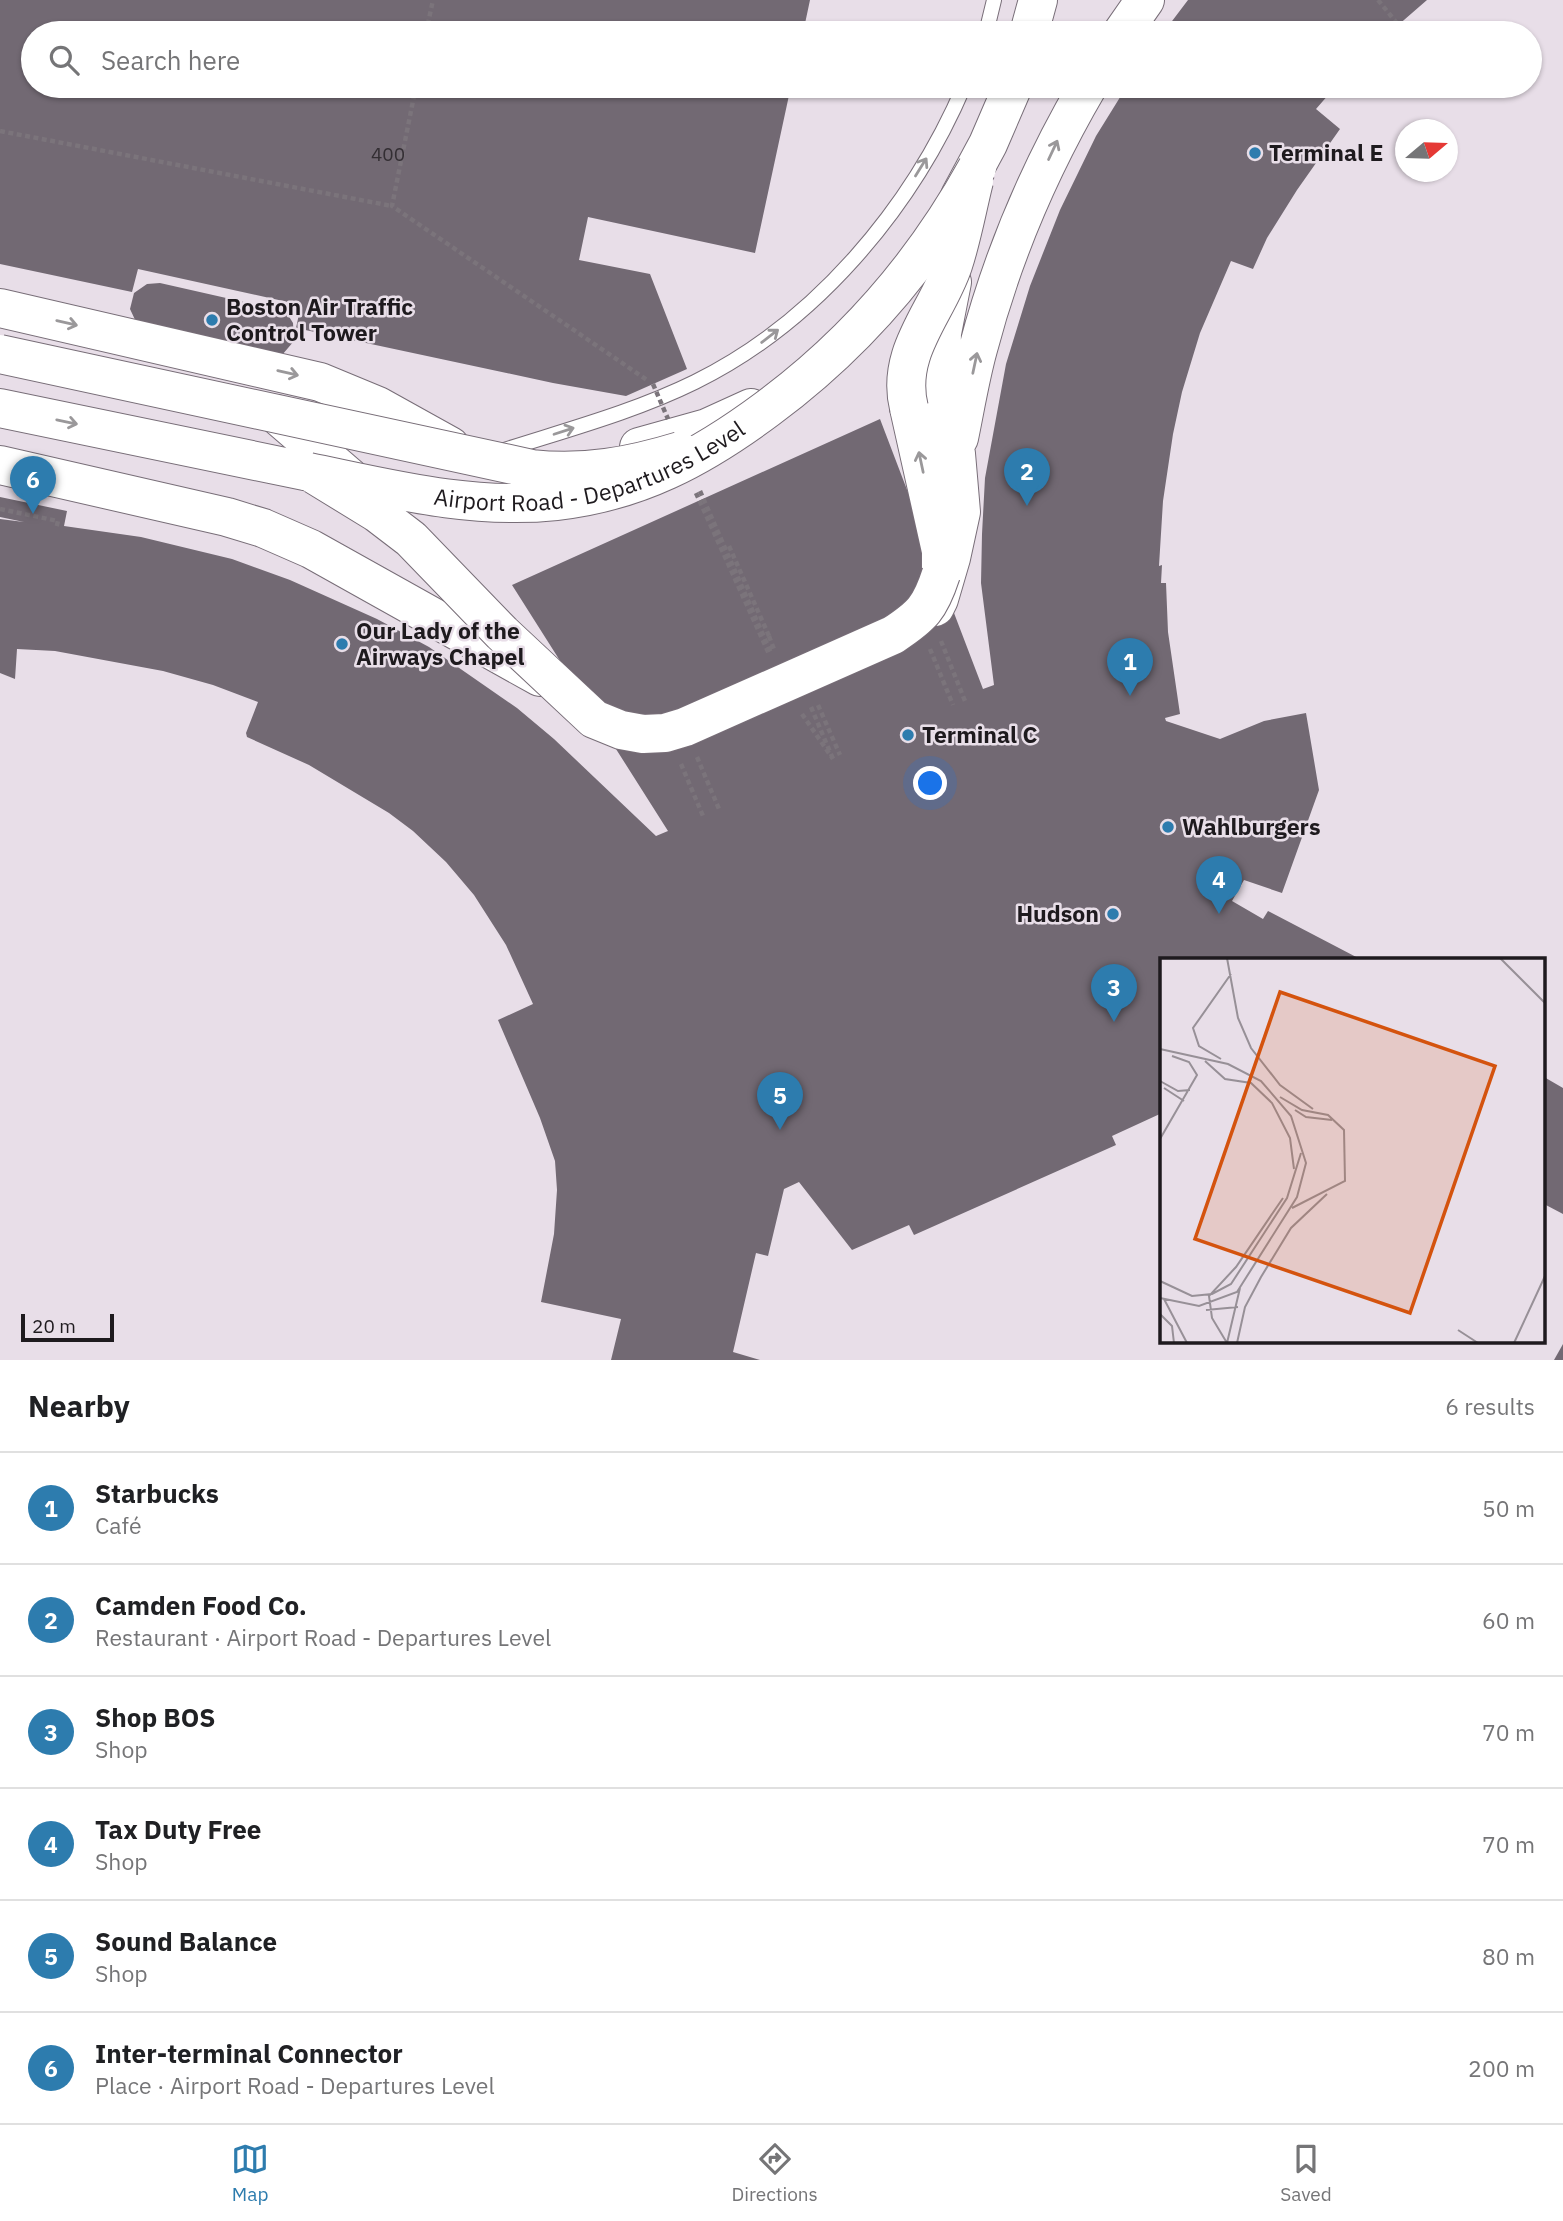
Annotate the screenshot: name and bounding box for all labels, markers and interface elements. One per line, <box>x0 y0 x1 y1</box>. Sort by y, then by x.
search box <box>21 21 1542 98</box>
icon: search <box>45 41 83 79</box>
text: Search here <box>101 43 240 77</box>
north arrow <box>1395 119 1458 182</box>
place label: Terminal E <box>1269 137 1383 167</box>
one-way arrow <box>1046 140 1060 161</box>
house number: 400 <box>371 142 405 166</box>
marker: Terminal E <box>1247 145 1263 161</box>
one-way arrow <box>914 158 928 178</box>
place label: Boston Air Traffic Control Tower <box>226 291 413 347</box>
marker: Boston Air Traffic Control Tower <box>204 312 220 328</box>
one-way arrow <box>55 317 78 330</box>
one-way arrow <box>760 328 778 344</box>
one-way arrow <box>968 352 982 375</box>
one-way arrow <box>277 367 299 380</box>
street label: Airport Road - Departures Level <box>432 414 750 517</box>
one-way arrow <box>55 415 78 429</box>
one-way arrow <box>553 423 575 436</box>
pin: 2 <box>1004 448 1050 506</box>
one-way arrow <box>913 451 927 474</box>
pin: 6 <box>10 456 56 514</box>
place label: Our Lady of the Airways Chapel <box>356 615 524 671</box>
marker: Our Lady of the Airways Chapel <box>334 636 350 652</box>
pin: 1 <box>1107 638 1153 696</box>
place label: Terminal C <box>922 719 1037 749</box>
marker: Terminal C <box>900 727 916 743</box>
your location <box>913 766 947 800</box>
place label: Wahlburgers <box>1182 811 1320 841</box>
marker: Wahlburgers <box>1160 819 1176 835</box>
pin: 4 <box>1196 856 1242 914</box>
place label: Hudson <box>1016 898 1099 928</box>
marker: Hudson <box>1105 906 1121 922</box>
inset map <box>1160 958 1546 1342</box>
pin: 3 <box>1091 964 1137 1022</box>
pin: 5 <box>757 1072 803 1130</box>
scale bar <box>21 1311 114 1343</box>
text: 20 m <box>32 1314 76 1338</box>
text: Nearby <box>28 1386 130 1425</box>
text: 6 results <box>1445 1391 1535 1421</box>
text: Starbucks <box>95 1476 219 1510</box>
text: 1 <box>44 1493 58 1523</box>
text: 50 m <box>1482 1493 1535 1523</box>
text: Café <box>95 1510 142 1540</box>
text: Camden Food Co. <box>95 1588 307 1622</box>
text: 2 <box>44 1605 58 1635</box>
text: 60 m <box>1482 1605 1535 1635</box>
text: Restaurant · Airport Road - Departures Level <box>95 1622 551 1652</box>
text: Shop BOS <box>95 1700 215 1734</box>
text: 3 <box>44 1717 58 1747</box>
text: 70 m <box>1482 1717 1535 1747</box>
text: Shop <box>95 1734 148 1764</box>
text: Tax Duty Free <box>95 1812 261 1846</box>
text: 4 <box>44 1829 58 1859</box>
text: 70 m <box>1482 1829 1535 1859</box>
text: Shop <box>95 1846 148 1876</box>
text: Sound Balance <box>95 1924 277 1958</box>
text: 5 <box>44 1941 58 1971</box>
text: 80 m <box>1482 1941 1535 1971</box>
text: Shop <box>95 1958 148 1988</box>
text: Inter-terminal Connector <box>95 2036 403 2070</box>
text: 6 <box>44 2053 58 2083</box>
text: 200 m <box>1468 2053 1535 2083</box>
text: Place · Airport Road - Departures Level <box>95 2070 495 2100</box>
tab: Map <box>231 2140 269 2206</box>
tab: Directions <box>731 2140 818 2206</box>
tab: Saved <box>1280 2140 1332 2206</box>

